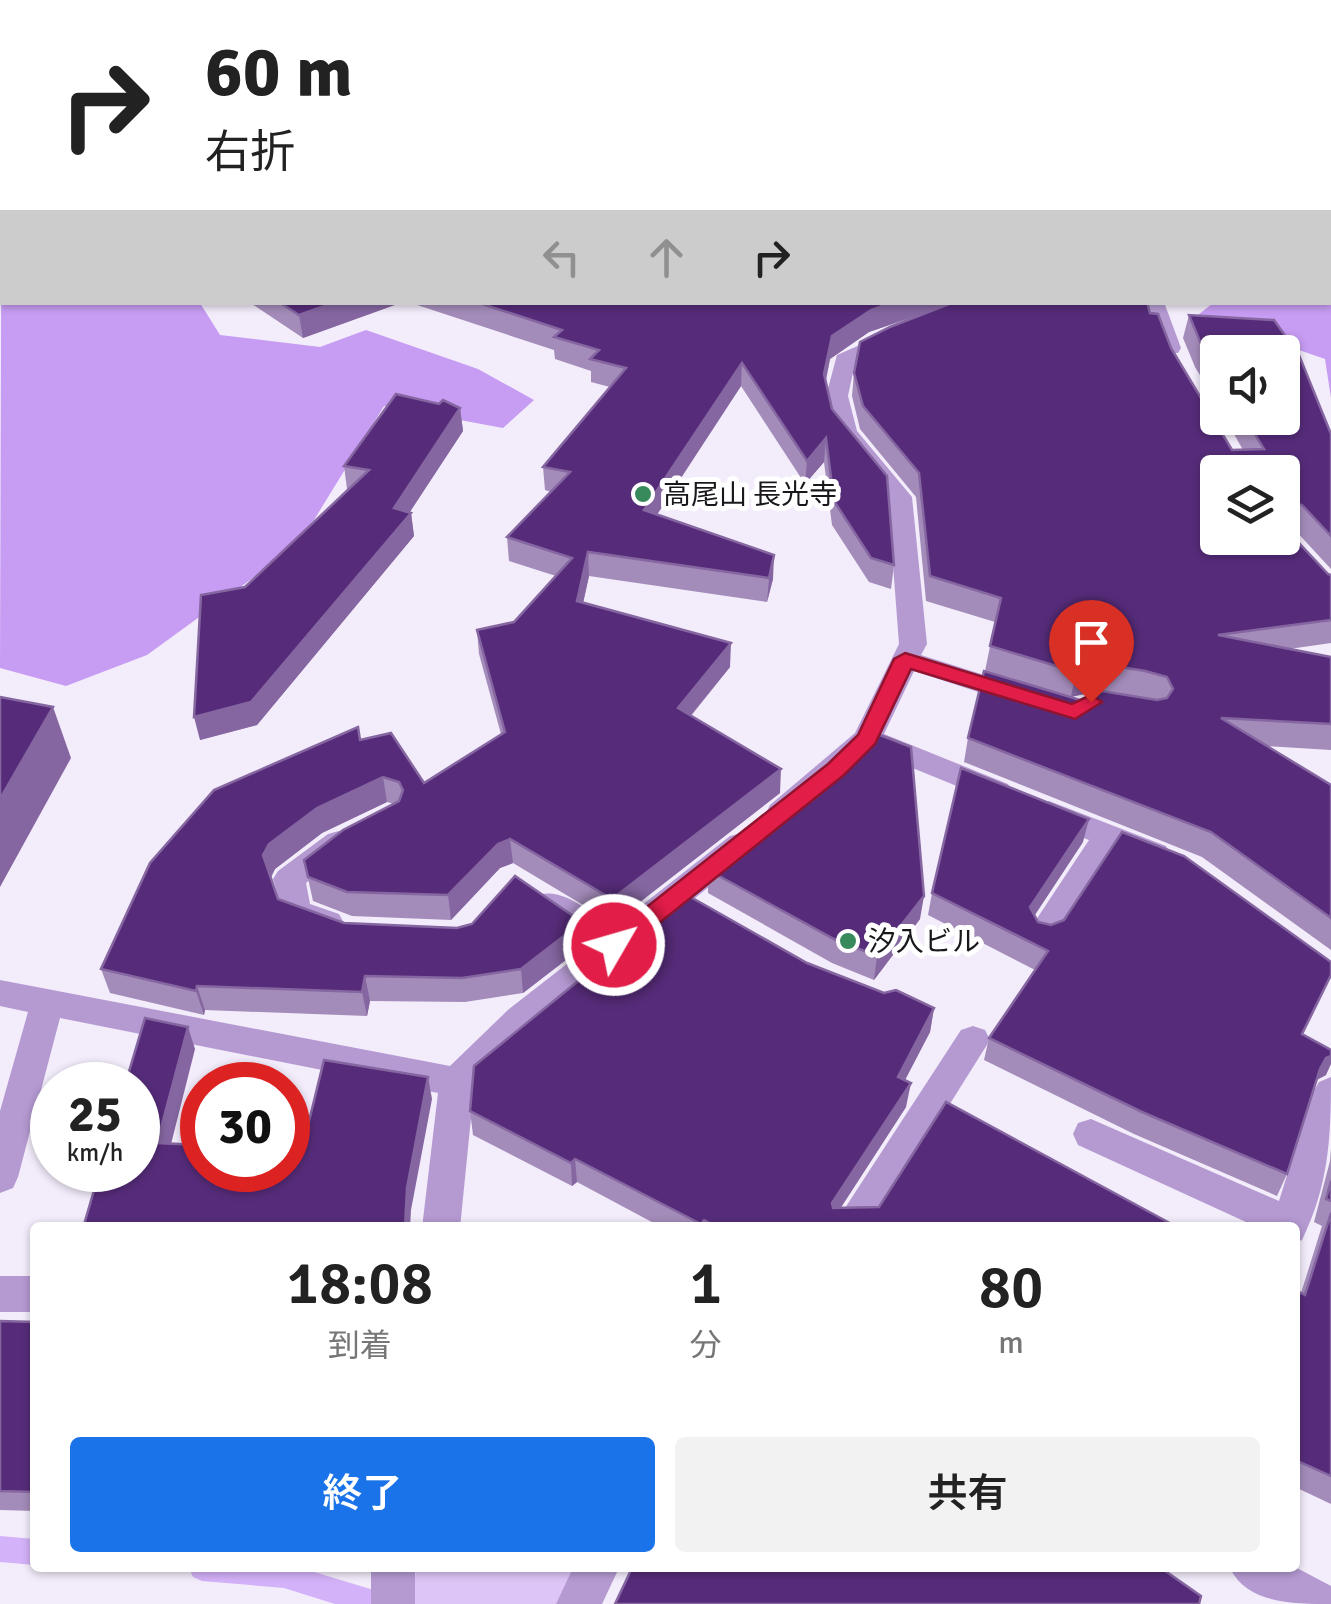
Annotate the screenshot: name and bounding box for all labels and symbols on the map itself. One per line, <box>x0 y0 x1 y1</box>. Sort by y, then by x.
place label: 高尾山 長光寺 <box>663 478 837 512</box>
marker: 高尾山 長光寺 <box>632 483 654 505</box>
pin <box>1049 600 1134 703</box>
position arrow <box>562 893 666 997</box>
place label: 汐入ビル <box>868 925 980 959</box>
marker: 汐入ビル <box>837 930 859 952</box>
speed limit sign: 30 <box>180 1062 310 1192</box>

